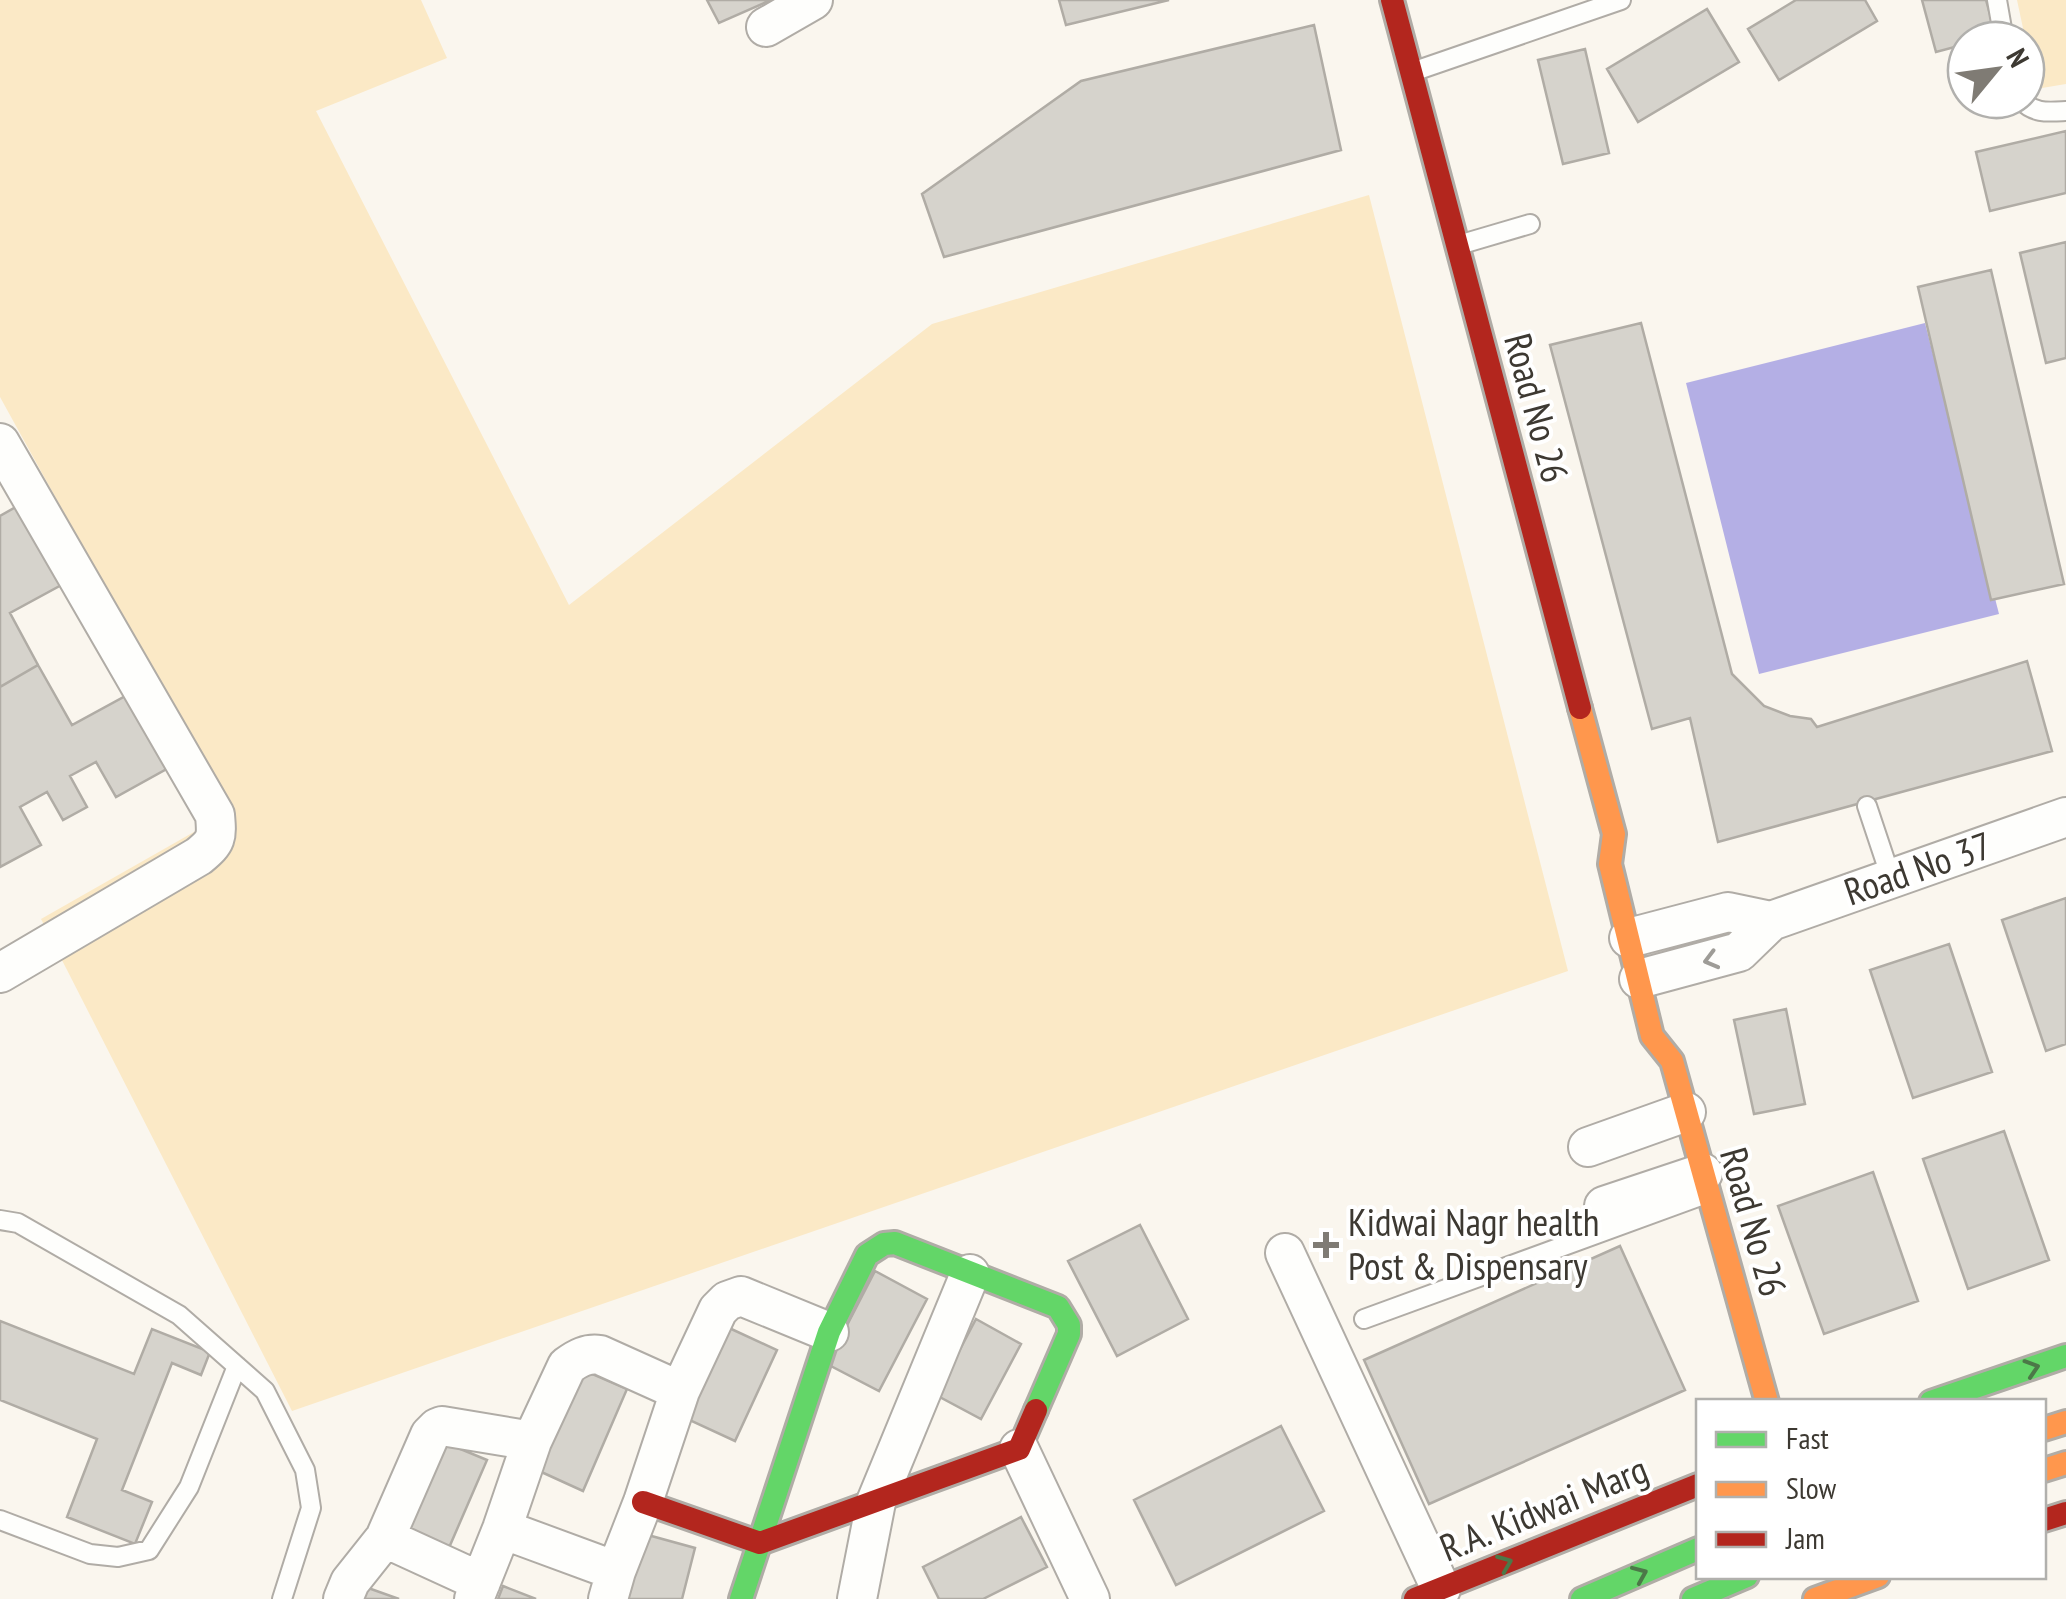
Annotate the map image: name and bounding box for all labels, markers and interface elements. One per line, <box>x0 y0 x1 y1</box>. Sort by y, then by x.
north arrow <box>1946 20 2046 120</box>
text: N <box>1998 42 2038 73</box>
street label: Road No 26 <box>1494 328 1581 487</box>
street label: Road No 37 <box>1838 820 1997 915</box>
one-way arrow <box>1703 948 1720 969</box>
street label: Road No 26 <box>1710 1142 1799 1301</box>
place label: Kidwai Nagr health Post & Dispensary <box>1348 1197 1600 1290</box>
marker: Kidwai Nagr health Post & Dispensary <box>1313 1232 1339 1258</box>
one-way arrow <box>2022 1359 2039 1379</box>
legend <box>1696 1399 2046 1579</box>
text: Fast <box>1786 1418 1830 1457</box>
street label: R.A. Kidwai Marg <box>1432 1444 1654 1571</box>
text: Slow <box>1786 1468 1837 1507</box>
text: Jam <box>1785 1518 1825 1557</box>
one-way arrow <box>1495 1554 1513 1574</box>
one-way arrow <box>1630 1566 1648 1586</box>

